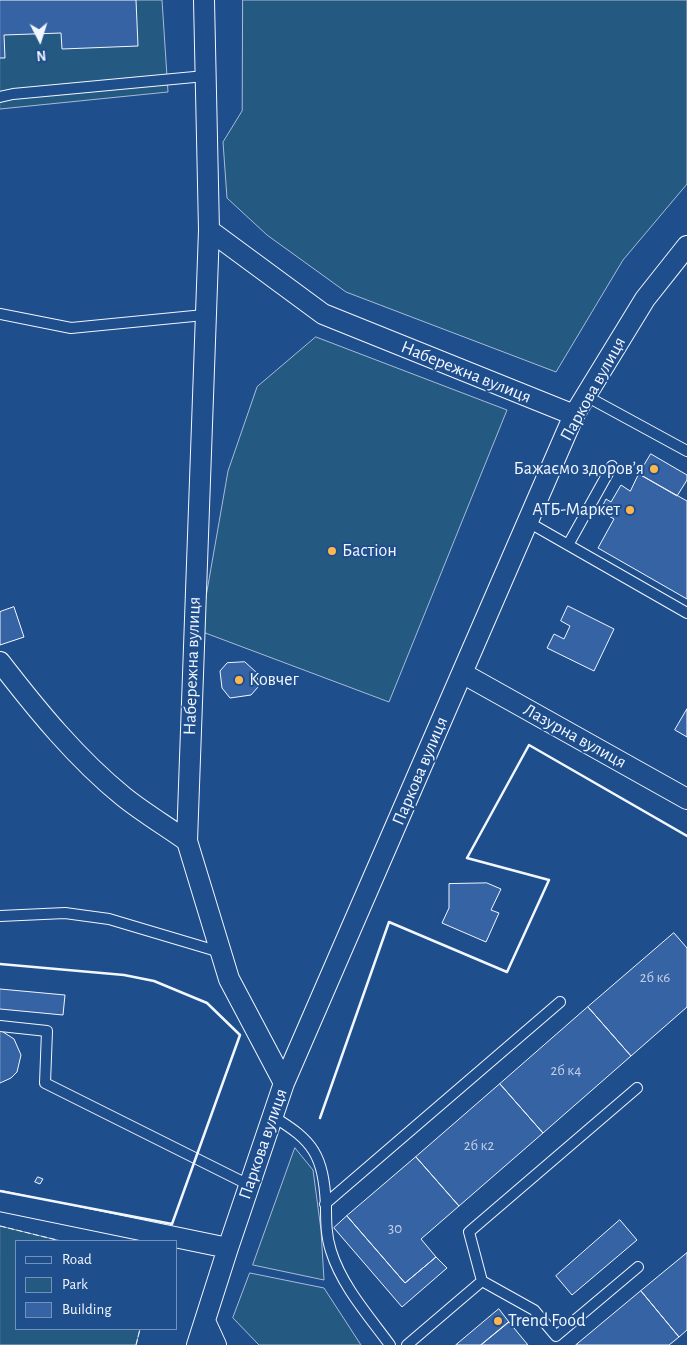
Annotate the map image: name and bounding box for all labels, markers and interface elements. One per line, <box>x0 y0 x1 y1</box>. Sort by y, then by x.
north arrow <box>15 15 65 65</box>
text: N <box>36 48 47 62</box>
street label: Паркова вулиця <box>555 333 631 445</box>
street label: Набережна вулиця <box>398 336 534 408</box>
place label: Бажаємо здоровʼя <box>513 458 644 480</box>
marker: Бажаємо здоровʼя <box>648 463 660 475</box>
place label: АТБ-Маркет <box>532 499 620 521</box>
marker: АТБ-Маркет <box>624 504 636 516</box>
place label: Бастіон <box>342 540 397 562</box>
marker: Бастіон <box>326 545 338 557</box>
street label: Набережна вулиця <box>179 596 205 736</box>
place label: Ковчег <box>249 669 299 691</box>
marker: Ковчег <box>233 674 245 686</box>
street label: Лазурна вулиця <box>520 699 630 773</box>
street label: Паркова вулиця <box>387 713 453 829</box>
house number: 2б к6 <box>640 968 670 986</box>
house number: 2б к4 <box>551 1061 581 1079</box>
street label: Паркова вулиця <box>234 1086 292 1202</box>
house number: 2б к2 <box>464 1136 494 1154</box>
house number: 30 <box>388 1219 402 1237</box>
legend <box>15 1240 178 1330</box>
text: Road <box>62 1252 92 1267</box>
text: Park <box>62 1277 88 1292</box>
text: Building <box>62 1302 112 1317</box>
place label: Trend Food <box>508 1310 586 1332</box>
marker: Trend Food <box>492 1315 504 1327</box>

